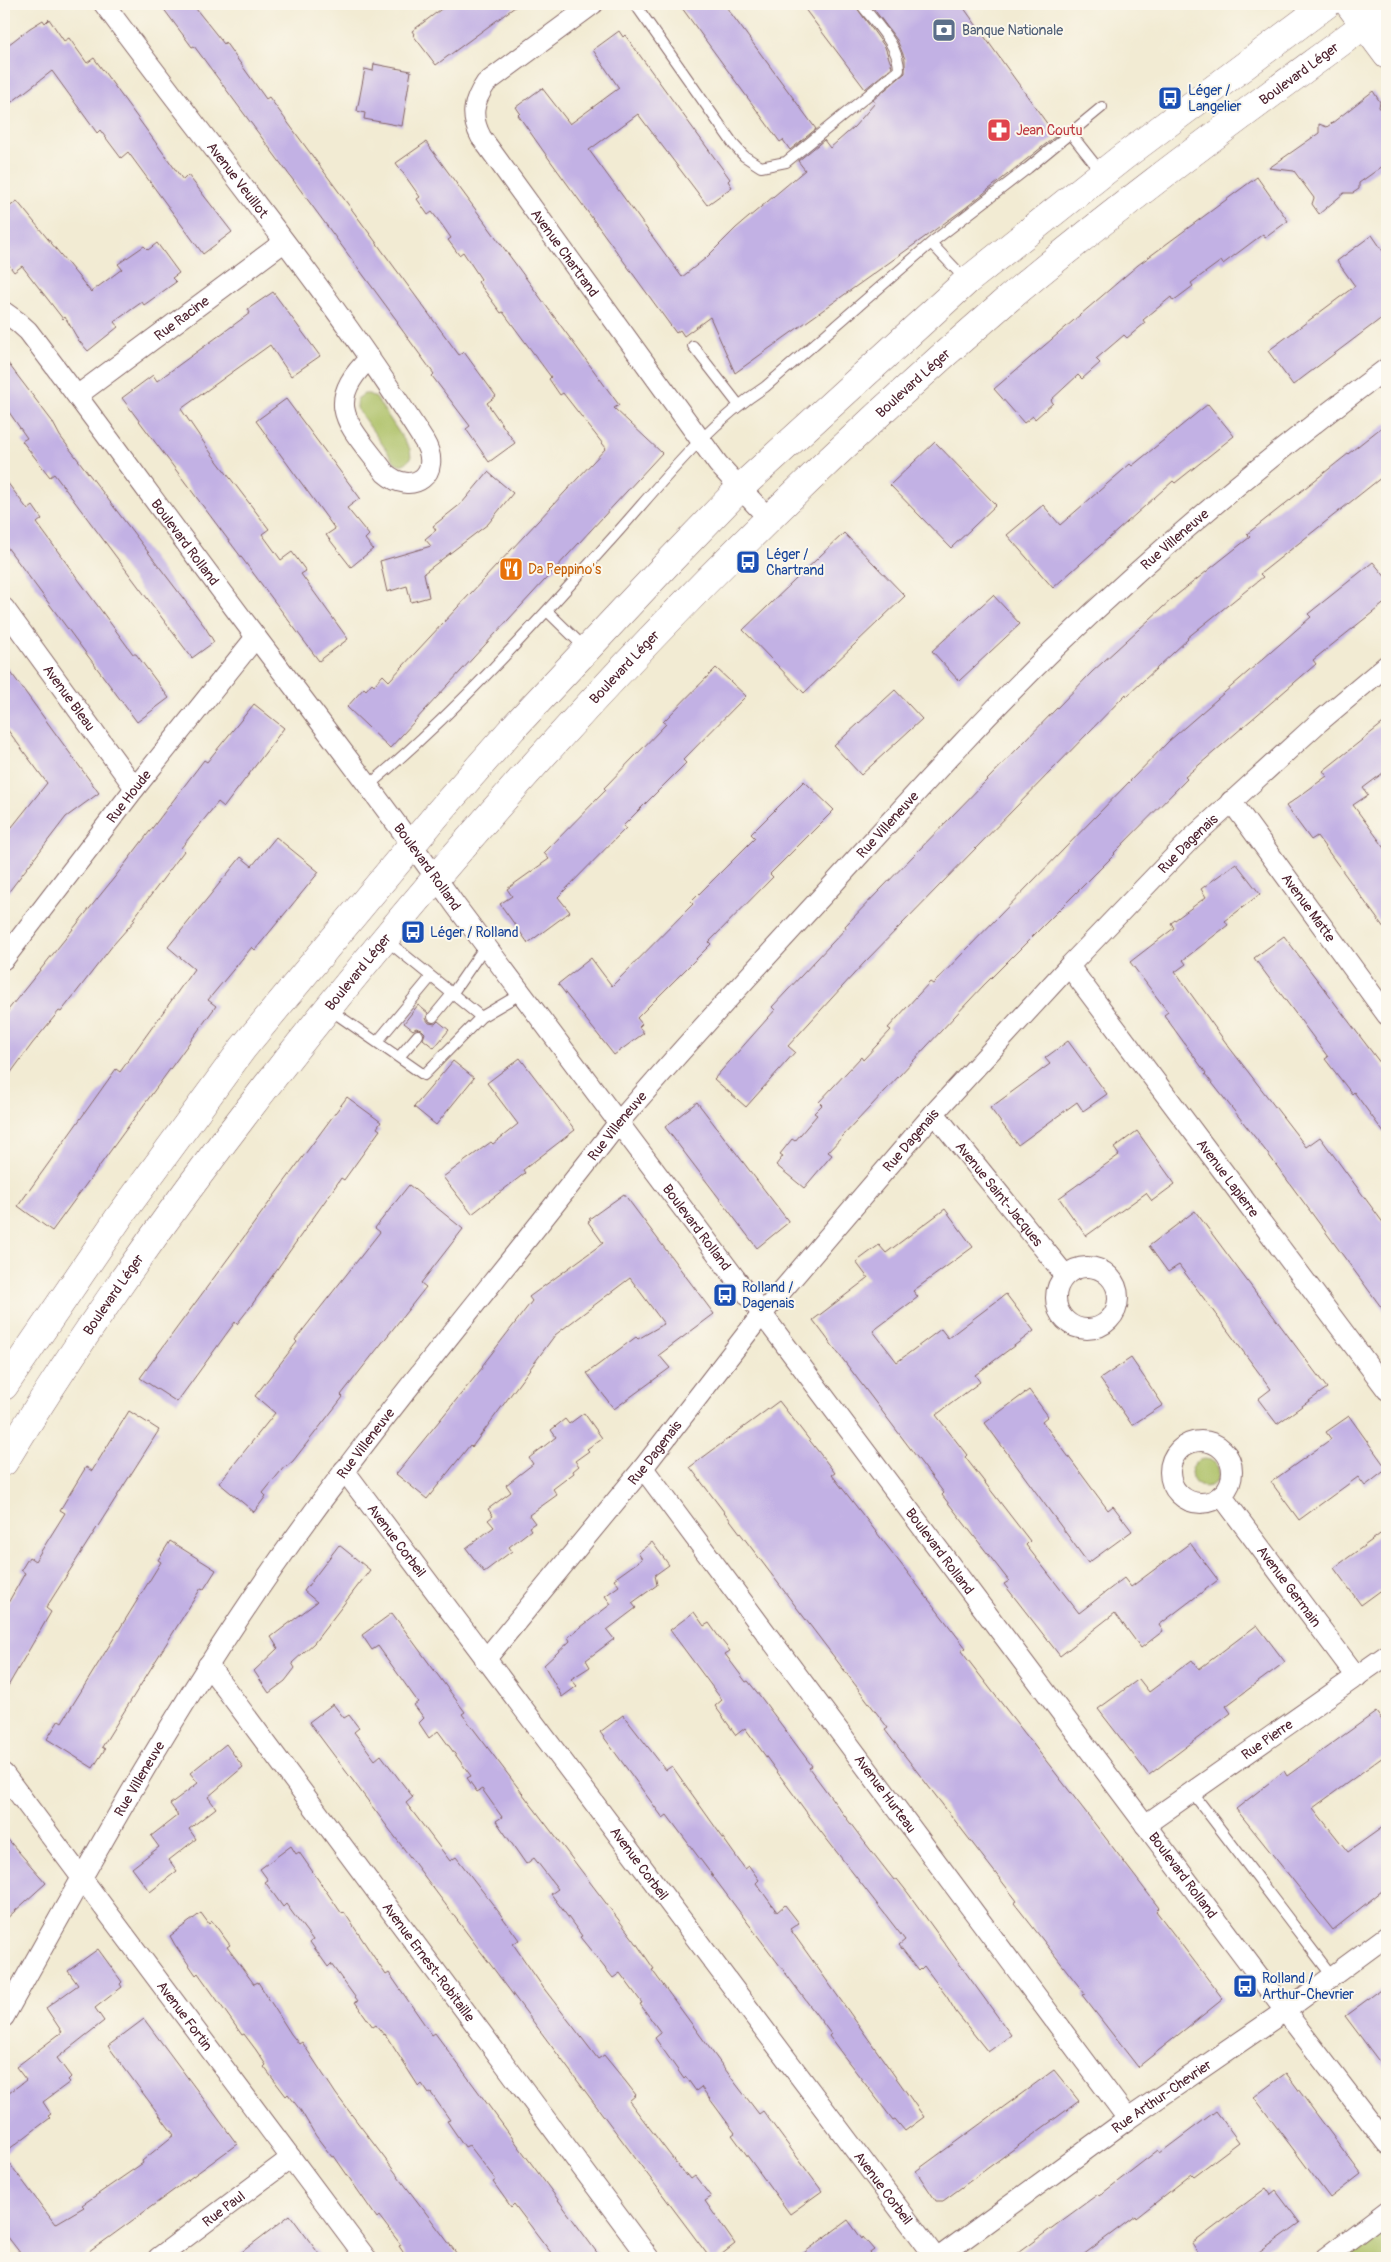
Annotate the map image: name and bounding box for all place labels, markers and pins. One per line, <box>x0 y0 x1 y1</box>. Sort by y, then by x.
bank icon: Banque Nationale <box>931 17 957 43</box>
place label: Banque Nationale <box>962 22 1063 39</box>
place label: Léger / Langelier <box>1188 82 1242 115</box>
bus stop icon: Léger / Langelier <box>1157 85 1183 111</box>
pharmacy icon: Jean Coutu <box>986 117 1012 143</box>
place label: Jean Coutu <box>1016 122 1083 139</box>
place label: Léger / Chartrand <box>766 546 824 579</box>
bus stop icon: Léger / Chartrand <box>735 549 761 575</box>
restaurant icon: Da Peppino's <box>498 556 524 582</box>
place label: Da Peppino's <box>528 561 602 578</box>
bus stop icon: Léger / Rolland <box>400 919 426 945</box>
place label: Léger / Rolland <box>430 924 519 941</box>
place label: Rolland / Dagenais <box>742 1279 795 1312</box>
bus stop icon: Rolland / Dagenais <box>712 1282 738 1308</box>
place label: Rolland / Arthur-Chevrier <box>1262 1970 1354 2003</box>
bus stop icon: Rolland / Arthur-Chevrier <box>1232 1973 1258 1999</box>

